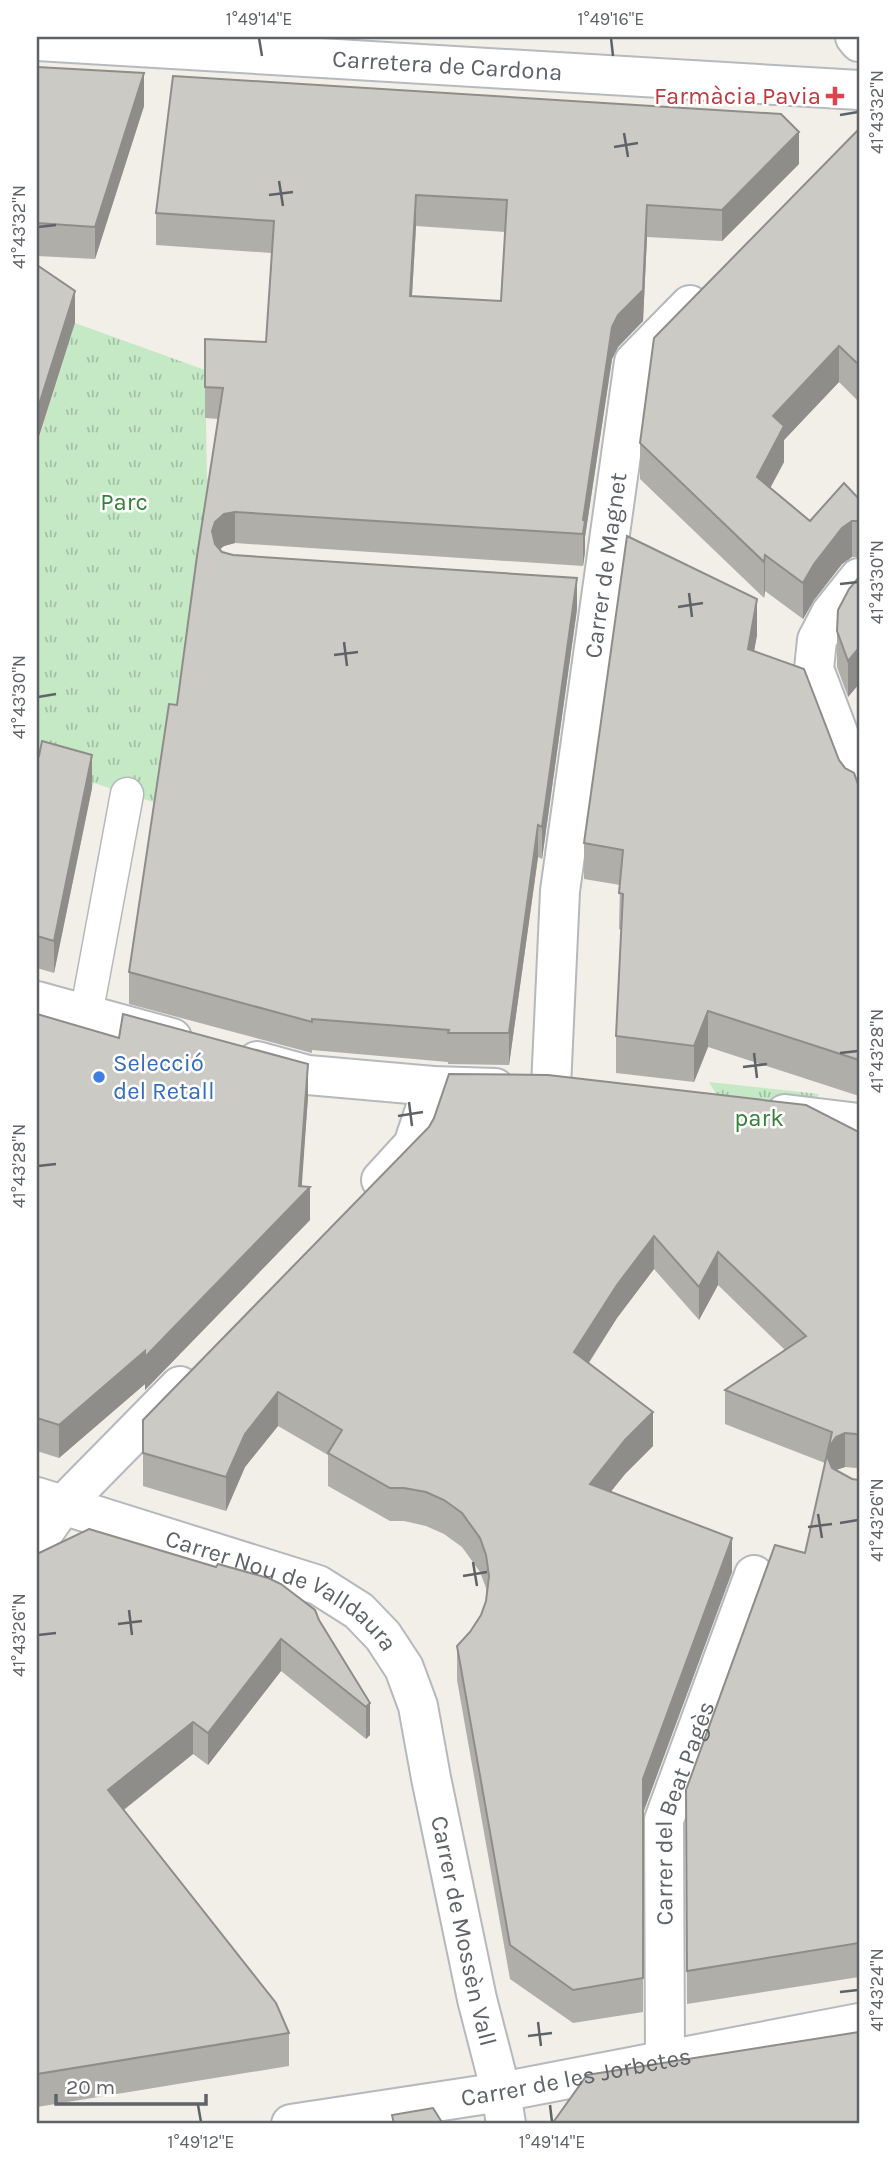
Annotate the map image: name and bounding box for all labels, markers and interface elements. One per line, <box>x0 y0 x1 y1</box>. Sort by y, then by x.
text: 1°49'14"E <box>226 8 292 30</box>
text: 1°49'16"E <box>578 8 644 30</box>
street label: Carretera de Cardona <box>331 45 563 86</box>
text: 41°43'32"N <box>866 70 888 154</box>
place label: Farmàcia Pavia <box>654 82 821 110</box>
marker: Farmàcia Pavia <box>827 88 843 104</box>
text: 41°43'32"N <box>8 185 30 269</box>
street label: Carrer de Magnet <box>579 471 632 660</box>
park label: Parc <box>100 488 148 516</box>
text: 41°43'30"N <box>866 540 888 624</box>
text: 41°43'30"N <box>8 655 30 739</box>
text: 41°43'28"N <box>866 1009 888 1093</box>
place label: Selecció del Retall <box>113 1049 215 1105</box>
marker: Selecció del Retall <box>91 1069 107 1085</box>
park label: park <box>734 1104 784 1132</box>
text: 41°43'28"N <box>8 1124 30 1208</box>
text: 41°43'26"N <box>866 1478 888 1562</box>
street label: Carrer Nou de Valldaura <box>162 1524 403 1656</box>
text: 41°43'26"N <box>8 1593 30 1677</box>
street label: Carrer del Beat Pagès <box>650 1697 720 1926</box>
street label: Carrer de Mossèn Vall <box>425 1813 503 2049</box>
text: 41°43'24"N <box>866 1948 888 2032</box>
street label: Carrer de les Jorbetes <box>459 2042 694 2112</box>
scale bar <box>56 2063 206 2107</box>
text: 20 m <box>66 2075 115 2099</box>
text: 1°49'12"E <box>168 2131 235 2153</box>
text: 1°49'14"E <box>519 2131 585 2153</box>

